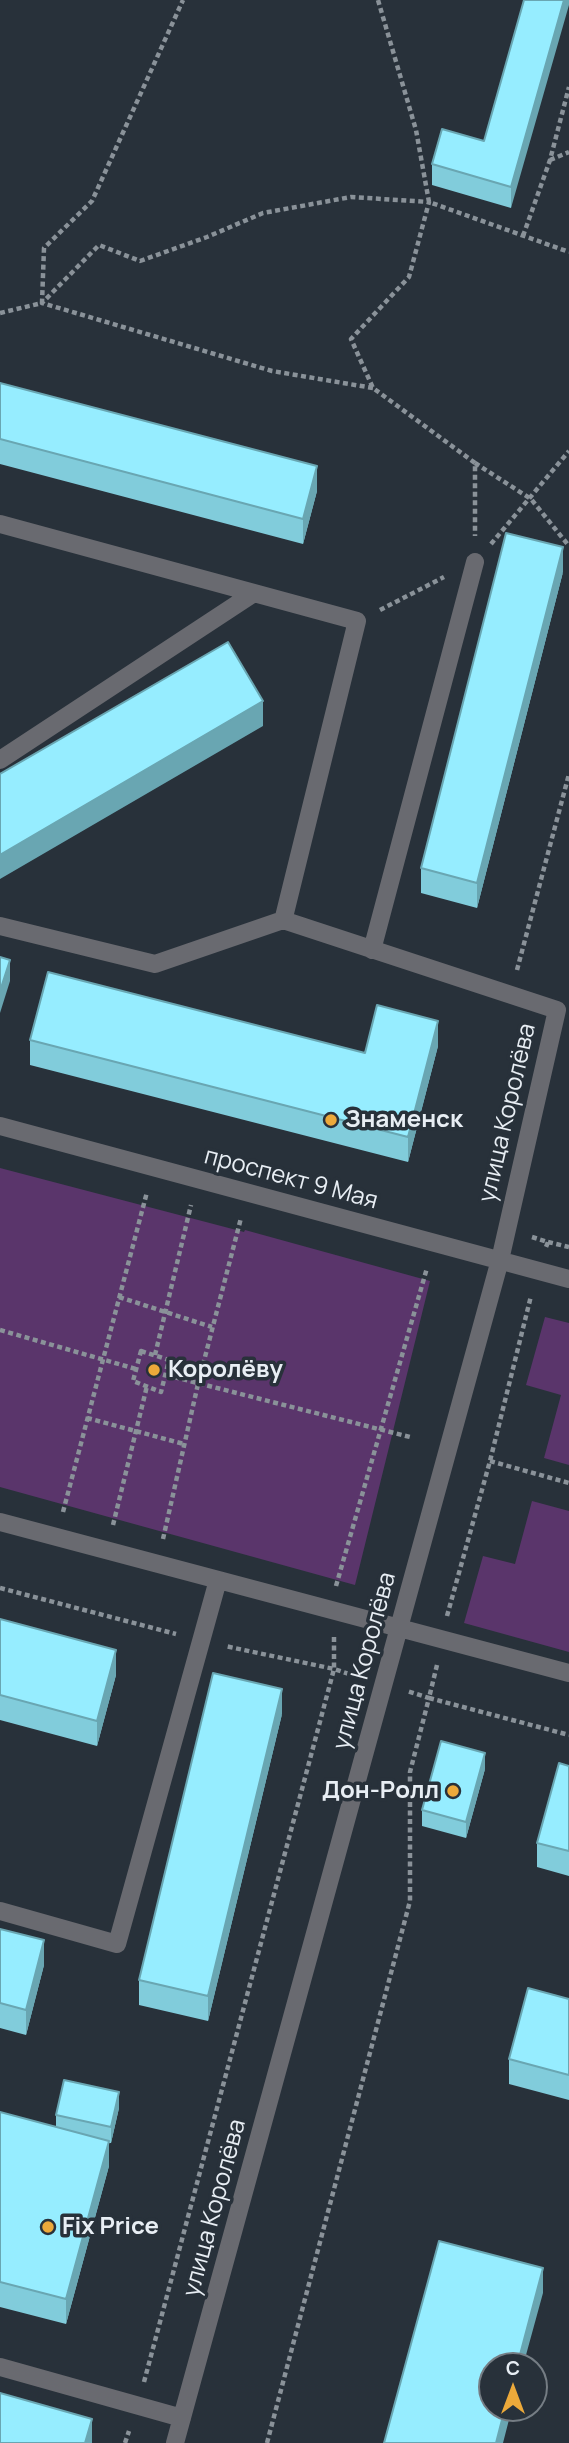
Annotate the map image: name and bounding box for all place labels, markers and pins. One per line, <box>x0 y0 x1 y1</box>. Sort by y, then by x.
place label: Знаменск <box>345 1106 463 1134</box>
marker: Знаменск <box>323 1112 339 1128</box>
place label: Королёву <box>168 1356 283 1384</box>
marker: Королёву <box>146 1362 162 1378</box>
place label: Дон-Ролл <box>322 1777 439 1805</box>
marker: Дон-Ролл <box>445 1783 461 1799</box>
place label: Fix Price <box>62 2213 159 2241</box>
marker: Fix Price <box>40 2219 56 2235</box>

